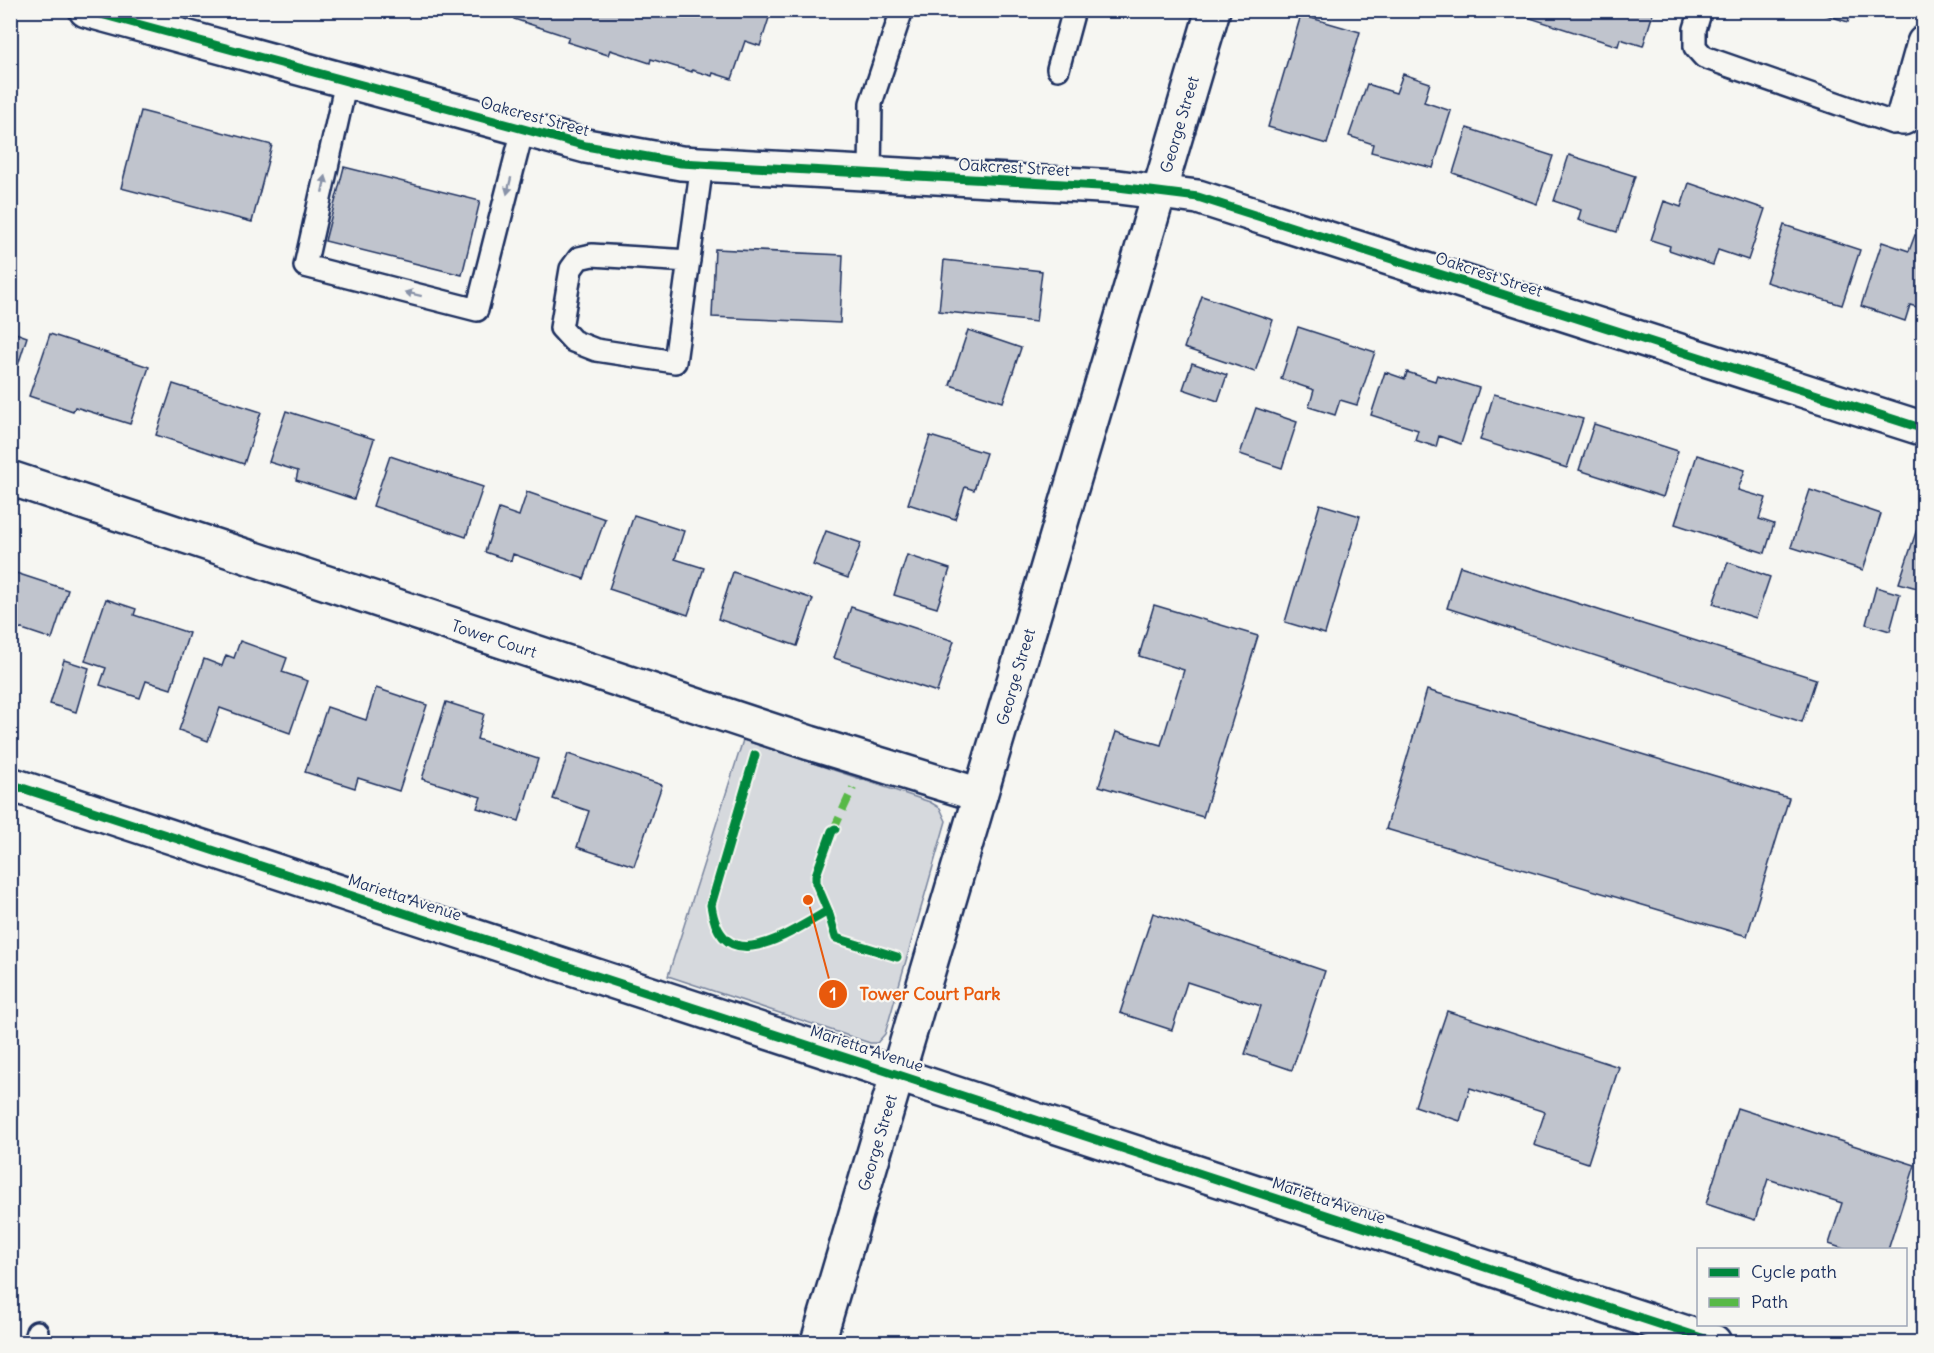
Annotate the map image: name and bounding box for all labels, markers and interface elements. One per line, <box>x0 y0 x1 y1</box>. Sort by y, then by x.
street label: George Street <box>1155 73 1203 175</box>
street label: Oakcrest Street <box>479 92 592 140</box>
street label: Oakcrest Street <box>958 154 1071 180</box>
one-way arrow <box>319 175 329 193</box>
one-way arrow <box>503 177 513 195</box>
street label: Oakcrest Street <box>1433 247 1546 301</box>
one-way arrow <box>404 288 422 298</box>
street label: Tower Court <box>449 615 540 662</box>
street label: George Street <box>992 625 1039 727</box>
street label: Marietta Avenue <box>346 869 464 925</box>
callout: Tower Court Park <box>818 976 1013 1012</box>
text: 1 <box>829 982 837 1005</box>
text: Tower Court Park <box>859 982 1001 1005</box>
street label: Marietta Avenue <box>808 1020 926 1076</box>
street label: George Street <box>853 1091 901 1193</box>
street label: Marietta Avenue <box>1270 1172 1388 1228</box>
legend <box>1697 1248 1907 1326</box>
text: Cycle path <box>1751 1260 1837 1283</box>
text: Path <box>1751 1290 1788 1313</box>

